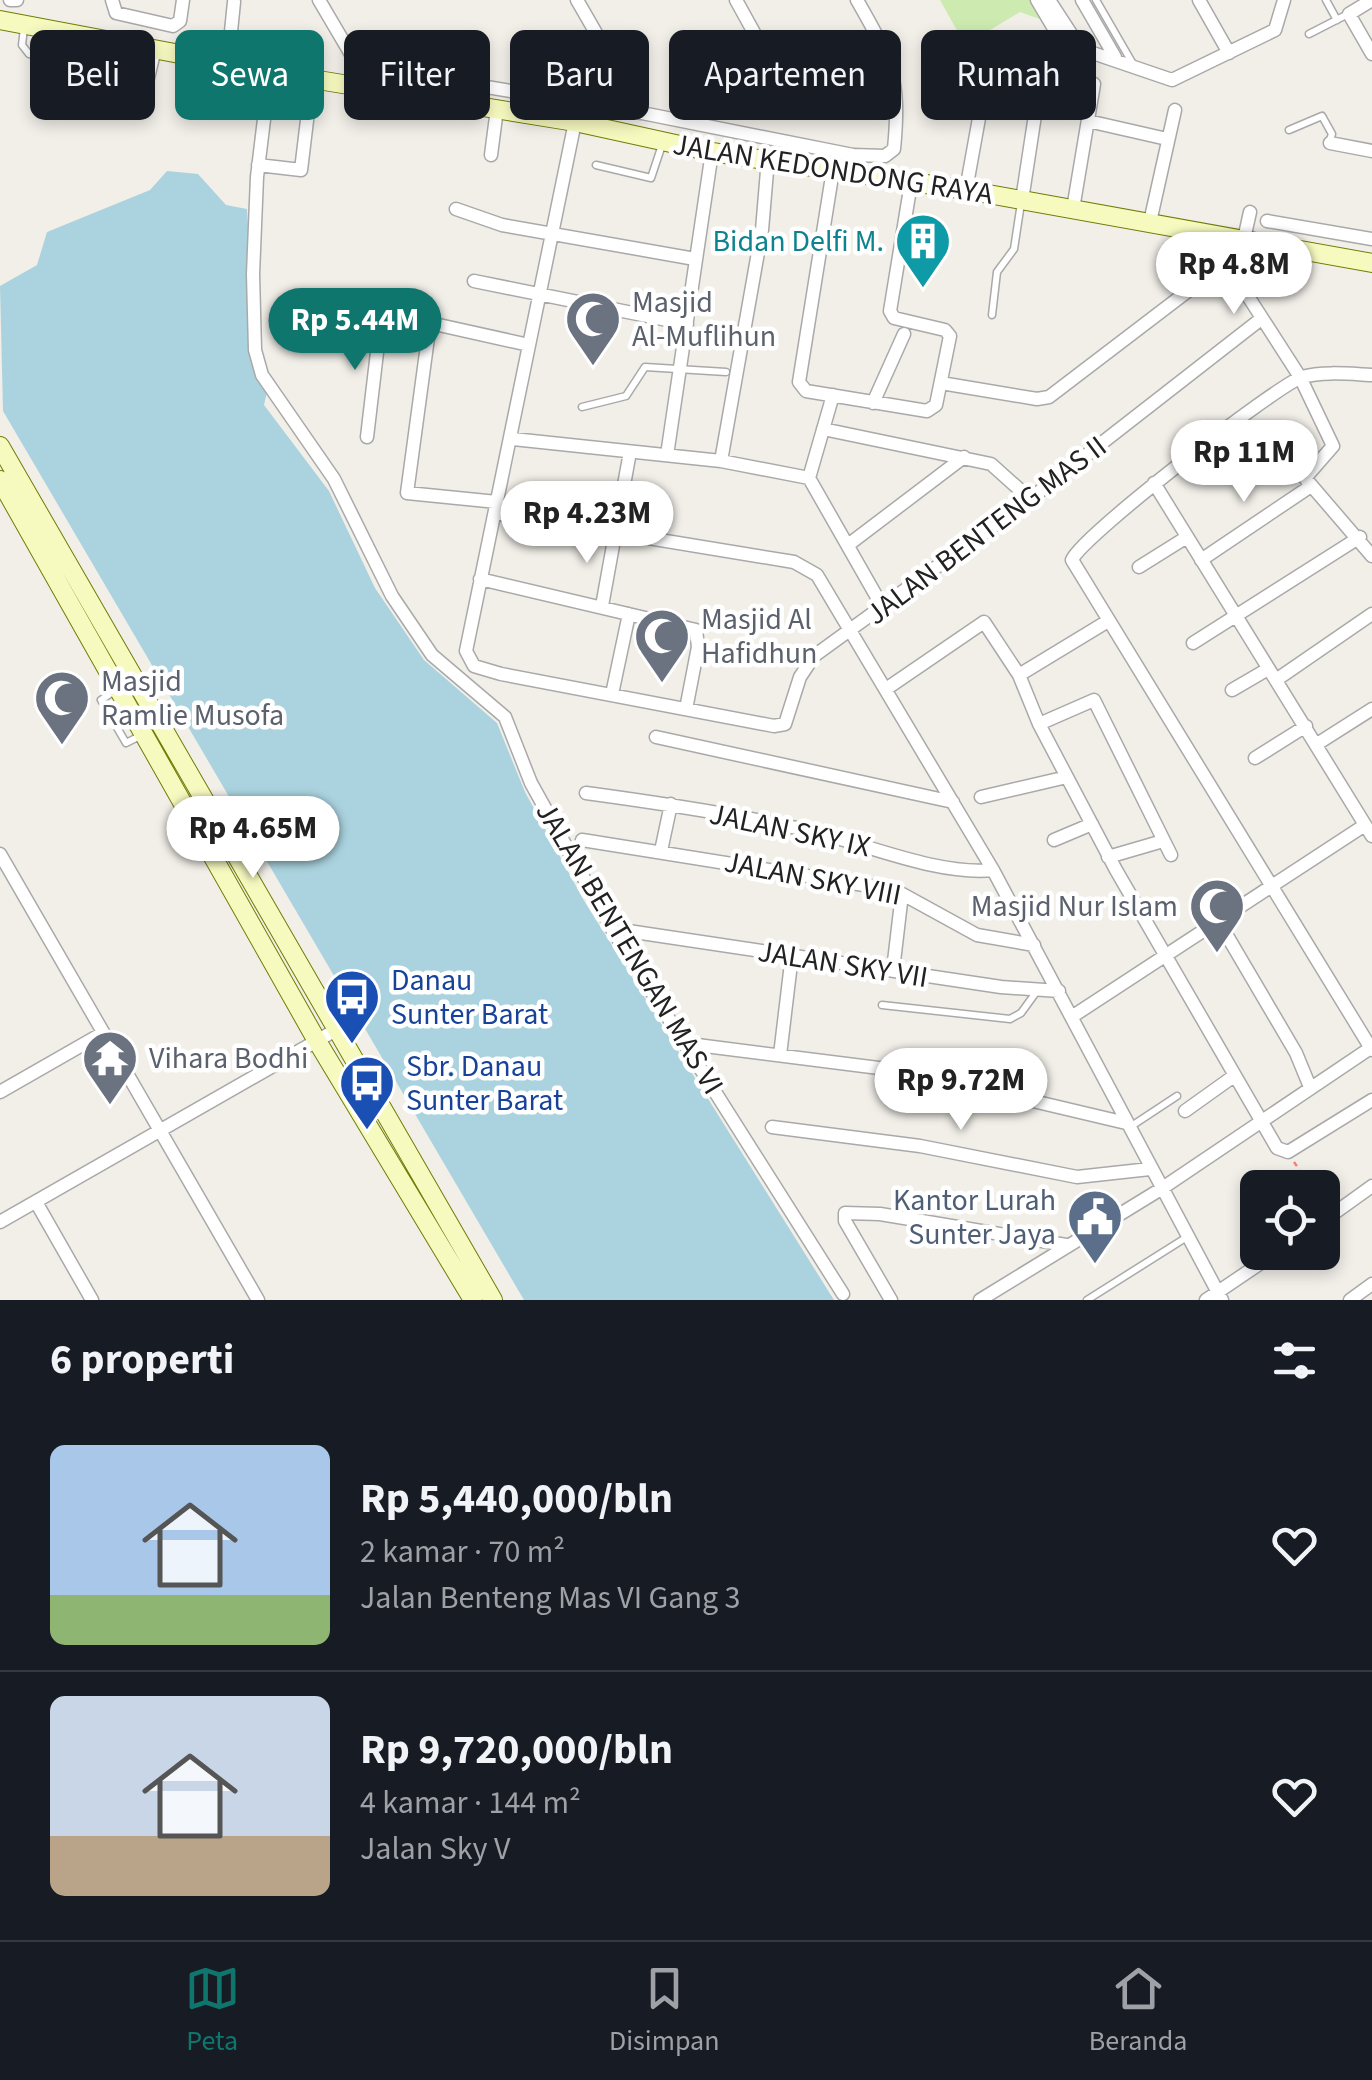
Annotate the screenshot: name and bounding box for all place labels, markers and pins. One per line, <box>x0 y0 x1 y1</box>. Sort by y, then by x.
building icon: Bidan Delfi M. <box>893 211 953 290</box>
place label: Bidan Delfi M. <box>712 220 884 263</box>
pin: Rp 4.8M <box>1142 232 1326 317</box>
place label: Masjid Al-Muflihun <box>632 281 776 358</box>
pin: Rp 5.44M <box>252 288 458 373</box>
mosque icon: Masjid Al-Muflihun <box>563 289 623 368</box>
pin: Rp 11M <box>1163 420 1325 505</box>
pin: Rp 4.23M <box>484 481 690 566</box>
place label: Masjid Al Hafidhun <box>701 598 818 675</box>
mosque icon: Masjid Al Hafidhun <box>632 606 692 685</box>
place label: Masjid Ramlie Musofa <box>101 660 284 737</box>
mosque icon: Masjid Ramlie Musofa <box>32 668 92 747</box>
pin: Rp 4.65M <box>150 796 356 881</box>
mosque icon: Masjid Nur Islam <box>1187 876 1247 955</box>
place label: Masjid Nur Islam <box>971 885 1178 928</box>
place label: Danau Sunter Barat <box>391 959 548 1036</box>
bus stop icon: Danau Sunter Barat <box>322 967 382 1046</box>
temple icon: Vihara Bodhi <box>80 1028 140 1107</box>
place label: Vihara Bodhi <box>149 1037 308 1080</box>
place label: Sbr. Danau Sunter Barat <box>406 1045 563 1122</box>
pin: Rp 9.72M <box>858 1048 1064 1133</box>
bus stop icon: Sbr. Danau Sunter Barat <box>337 1053 397 1132</box>
place label: Kantor Lurah Sunter Jaya <box>893 1179 1056 1256</box>
public building icon: Kantor Lurah Sunter Jaya <box>1065 1187 1125 1266</box>

